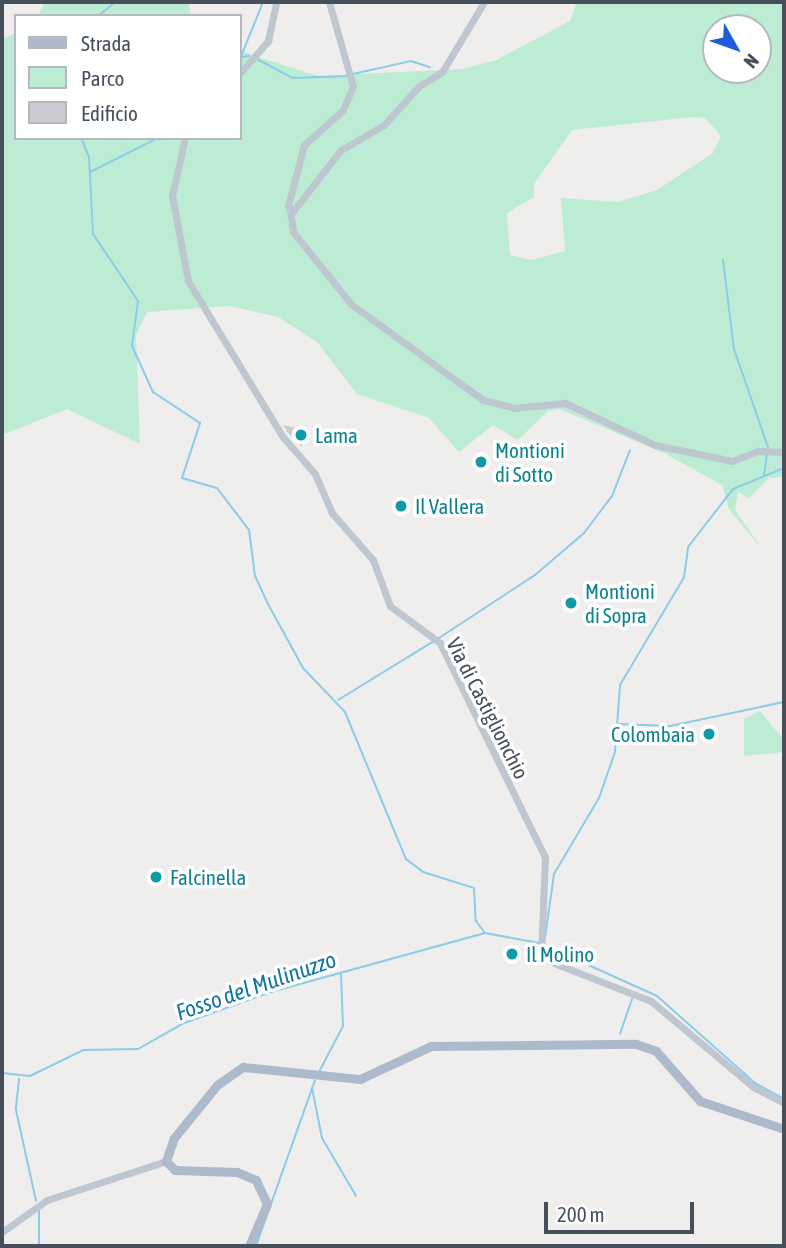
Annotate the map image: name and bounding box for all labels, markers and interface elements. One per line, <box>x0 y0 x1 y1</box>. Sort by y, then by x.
legend <box>14 14 242 140</box>
north arrow <box>702 14 772 84</box>
text: Strada <box>81 31 131 55</box>
text: N <box>740 50 764 73</box>
text: Parco <box>81 66 124 90</box>
text: Edificio <box>81 101 138 125</box>
place label: Lama <box>315 422 358 448</box>
marker: Lama <box>293 427 309 443</box>
place label: Montioni di Sotto <box>495 437 565 487</box>
marker: Montioni di Sotto <box>473 454 489 470</box>
place label: Il Vallera <box>415 493 484 519</box>
marker: Il Vallera <box>393 498 409 514</box>
place label: Montioni di Sopra <box>585 578 655 628</box>
marker: Montioni di Sopra <box>563 595 579 611</box>
street label: Via di Castiglionchio <box>442 633 534 783</box>
place label: Colombaia <box>611 721 695 747</box>
marker: Colombaia <box>701 726 717 742</box>
place label: Falcinella <box>170 864 246 890</box>
marker: Falcinella <box>148 869 164 885</box>
place label: Il Molino <box>526 941 594 967</box>
water label: Fosso del Mulinuzzo <box>172 946 340 1026</box>
marker: Il Molino <box>504 946 520 962</box>
scale bar <box>548 1188 698 1232</box>
text: 200 m <box>557 1202 605 1226</box>

